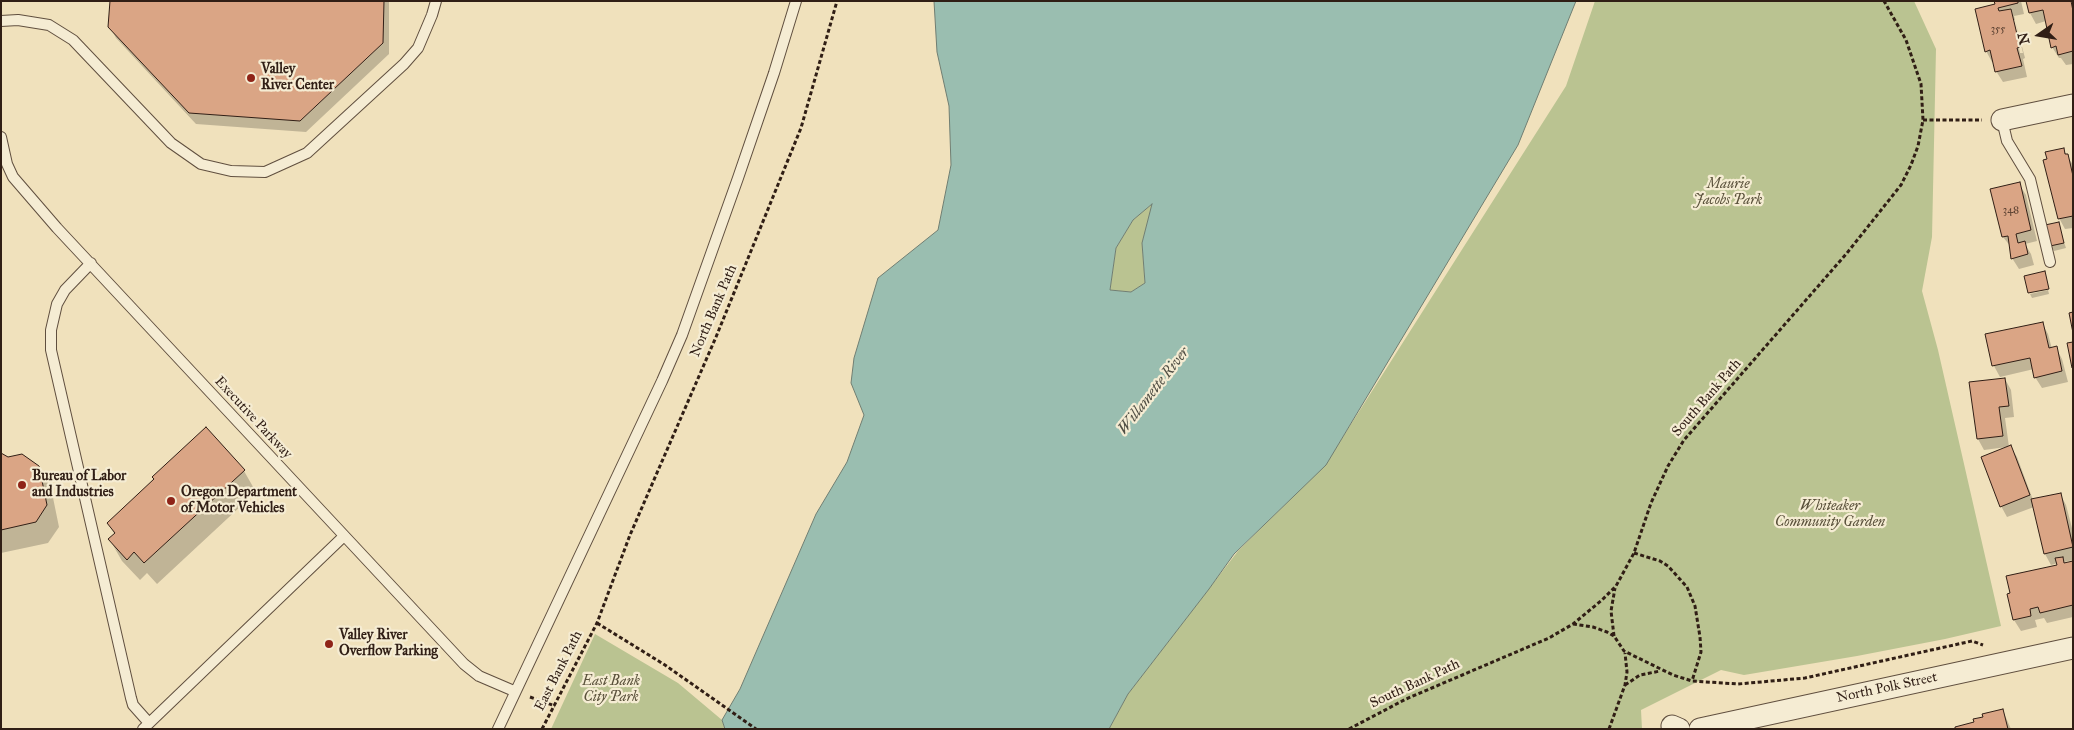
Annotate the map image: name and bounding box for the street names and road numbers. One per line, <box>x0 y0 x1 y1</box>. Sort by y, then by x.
street label: North Bank Path <box>687 262 741 360</box>
street label: South Bank Path <box>1669 356 1745 440</box>
street label: Executive Parkway <box>211 373 295 463</box>
street label: East Bank Path <box>532 628 586 714</box>
street label: South Bank Path <box>1367 656 1463 712</box>
street label: North Polk Street <box>1835 669 1939 707</box>

